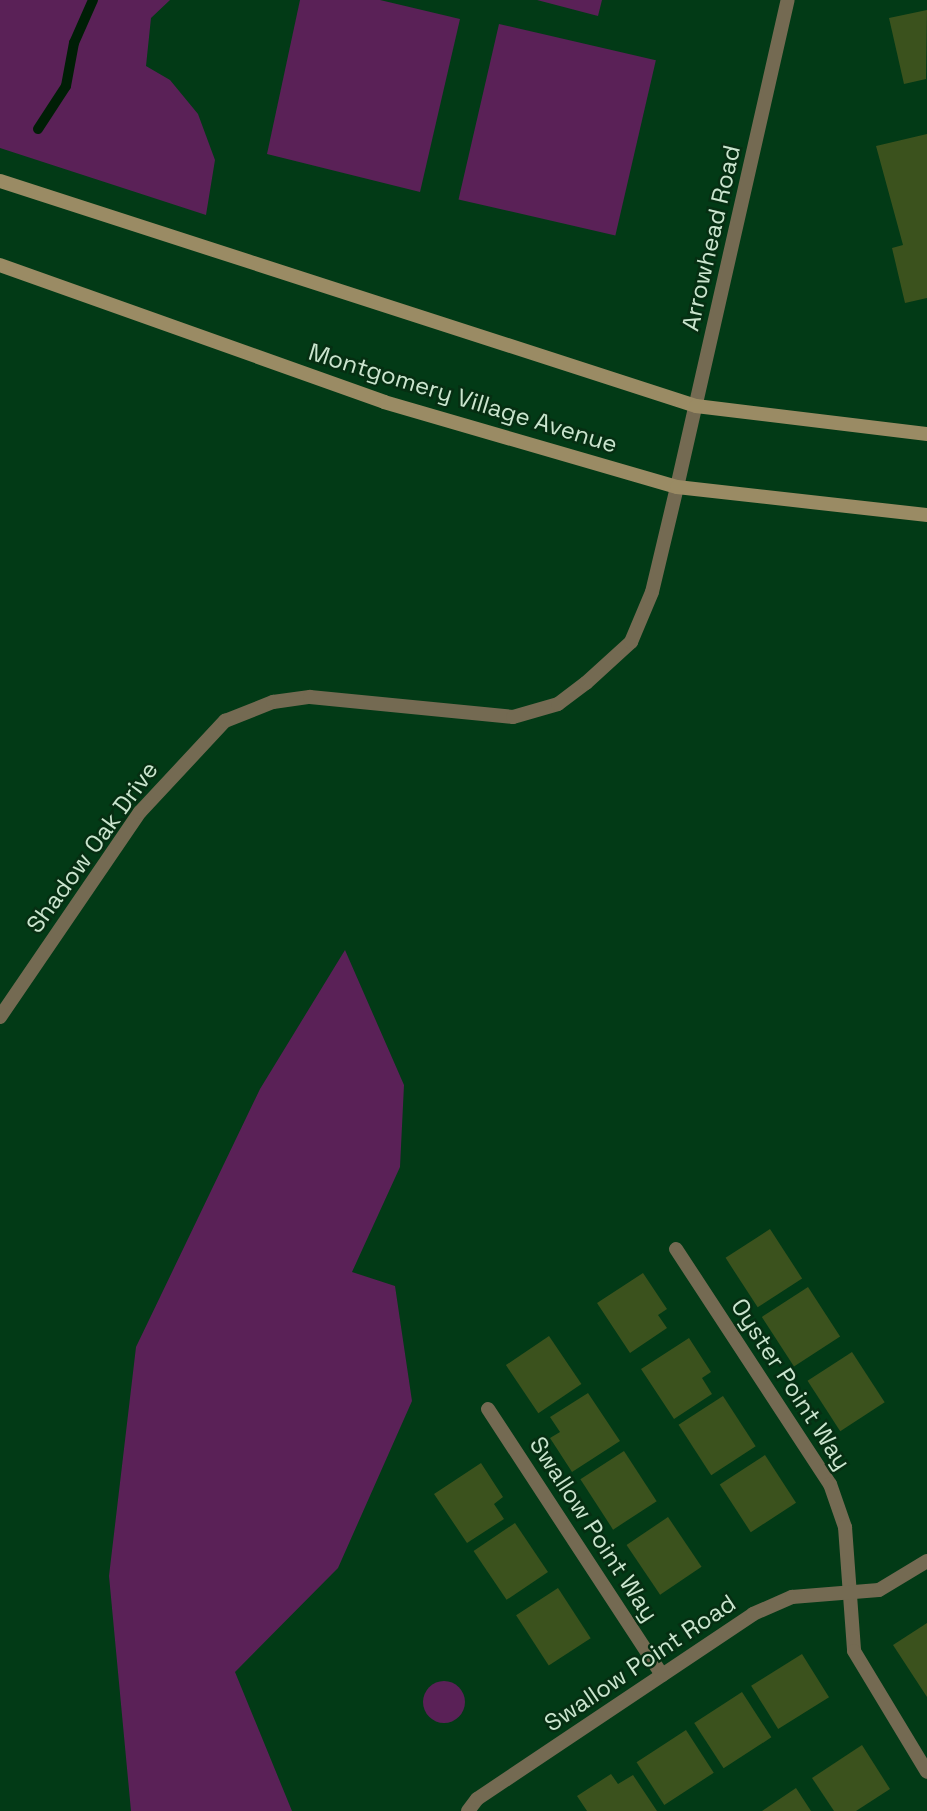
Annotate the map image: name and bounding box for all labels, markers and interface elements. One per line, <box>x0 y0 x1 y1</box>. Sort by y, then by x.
street label: Arrowhead Road <box>676 142 746 334</box>
street label: Montgomery Village Avenue <box>305 337 621 459</box>
street label: Shadow Oak Drive <box>20 756 164 938</box>
street label: Oyster Point Way <box>725 1293 857 1475</box>
street label: Swallow Point Way <box>523 1431 665 1627</box>
street label: Swallow Point Road <box>539 1588 741 1738</box>

